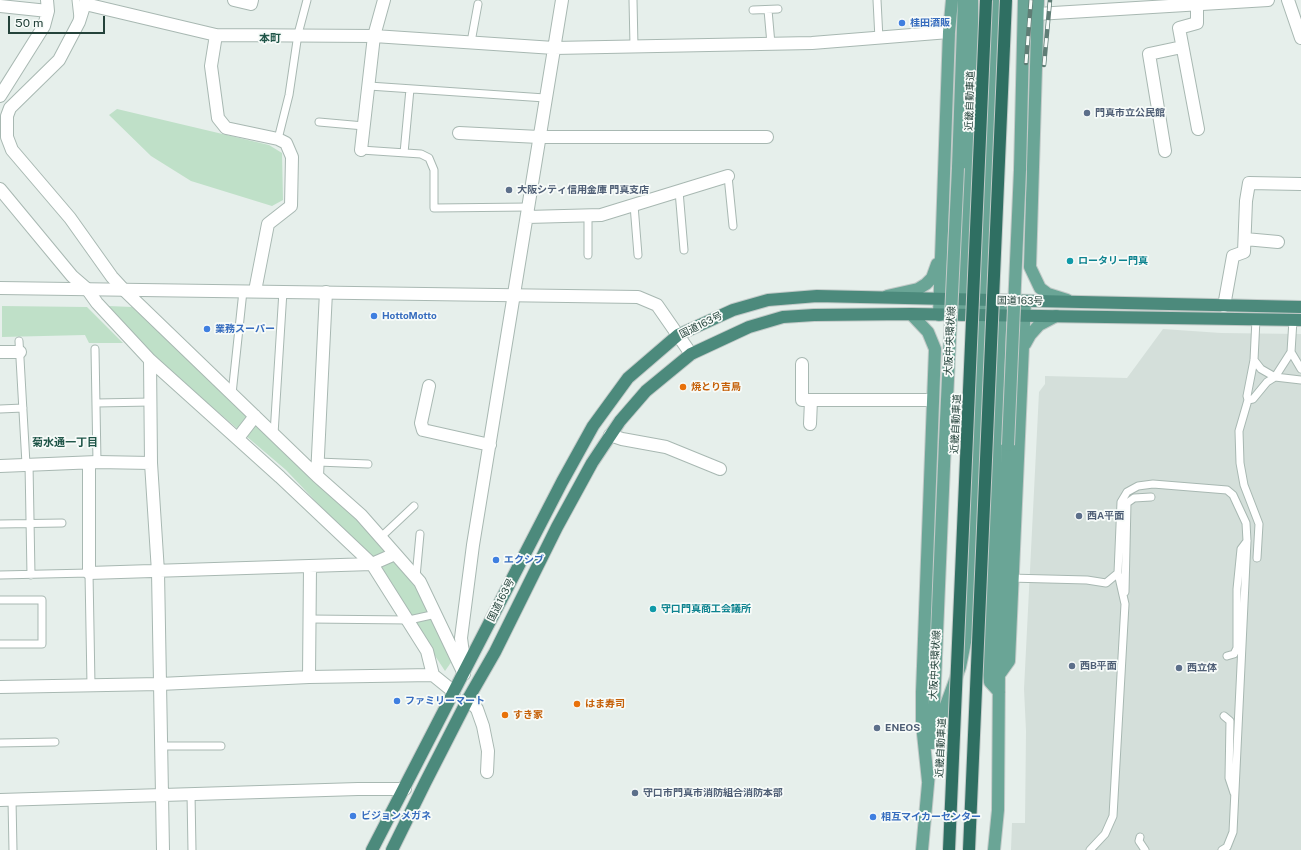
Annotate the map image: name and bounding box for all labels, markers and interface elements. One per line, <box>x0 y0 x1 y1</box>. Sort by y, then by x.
scale bar <box>10 8 107 34</box>
text: 50 m <box>15 16 43 30</box>
place label: 桂田酒販 <box>910 17 950 29</box>
marker: 桂田酒販 <box>897 18 907 28</box>
district label: 本町 <box>259 32 281 46</box>
street label: 近畿自動車道 <box>963 71 977 131</box>
place label: 門真市立公民館 <box>1095 107 1165 119</box>
marker: 門真市立公民館 <box>1082 108 1092 118</box>
place label: 大阪シティ信用金庫 門真支店 <box>517 184 649 196</box>
marker: 大阪シティ信用金庫 門真支店 <box>504 185 514 195</box>
place label: ロータリー門真 <box>1078 255 1148 267</box>
marker: ロータリー門真 <box>1065 256 1075 266</box>
street label: 国道163号 <box>997 295 1043 307</box>
street label: 大阪中央環状線 <box>942 306 958 376</box>
street label: 国道163号 <box>677 309 725 341</box>
place label: HottoMotto <box>382 310 437 322</box>
marker: HottoMotto <box>369 311 379 321</box>
place label: 業務スーパー <box>215 323 275 335</box>
marker: 業務スーパー <box>202 324 212 334</box>
place label: 焼とり吉鳥 <box>691 381 741 393</box>
marker: 焼とり吉鳥 <box>678 382 688 392</box>
street label: 近畿自動車道 <box>948 394 964 454</box>
district label: 菊水通一丁目 <box>32 436 98 450</box>
place label: 西A平面 <box>1087 510 1124 522</box>
marker: 西A平面 <box>1074 511 1084 521</box>
place label: エクシブ <box>504 554 544 566</box>
marker: エクシブ <box>491 555 501 565</box>
street label: 国道163号 <box>485 577 517 623</box>
place label: 守口門真商工会議所 <box>661 603 751 615</box>
marker: 守口門真商工会議所 <box>648 604 658 614</box>
street label: 大阪中央環状線 <box>927 630 943 700</box>
place label: 西B平面 <box>1080 660 1117 672</box>
marker: 西B平面 <box>1067 661 1077 671</box>
place label: 西立体 <box>1187 662 1217 674</box>
marker: 西立体 <box>1174 663 1184 673</box>
place label: ファミリーマート <box>405 695 485 707</box>
marker: ファミリーマート <box>392 696 402 706</box>
place label: はま寿司 <box>585 698 625 710</box>
marker: はま寿司 <box>572 699 582 709</box>
place label: すき家 <box>513 709 543 721</box>
marker: すき家 <box>500 710 510 720</box>
street label: 近畿自動車道 <box>933 718 949 778</box>
place label: ENEOS <box>885 722 920 734</box>
marker: ENEOS <box>872 723 882 733</box>
place label: 守口市門真市消防組合消防本部 <box>643 787 783 799</box>
marker: 守口市門真市消防組合消防本部 <box>630 788 640 798</box>
place label: ビジョンメガネ <box>361 810 431 822</box>
marker: ビジョンメガネ <box>348 811 358 821</box>
place label: 相互マイカーセンター <box>881 811 981 823</box>
marker: 相互マイカーセンター <box>868 812 878 822</box>

